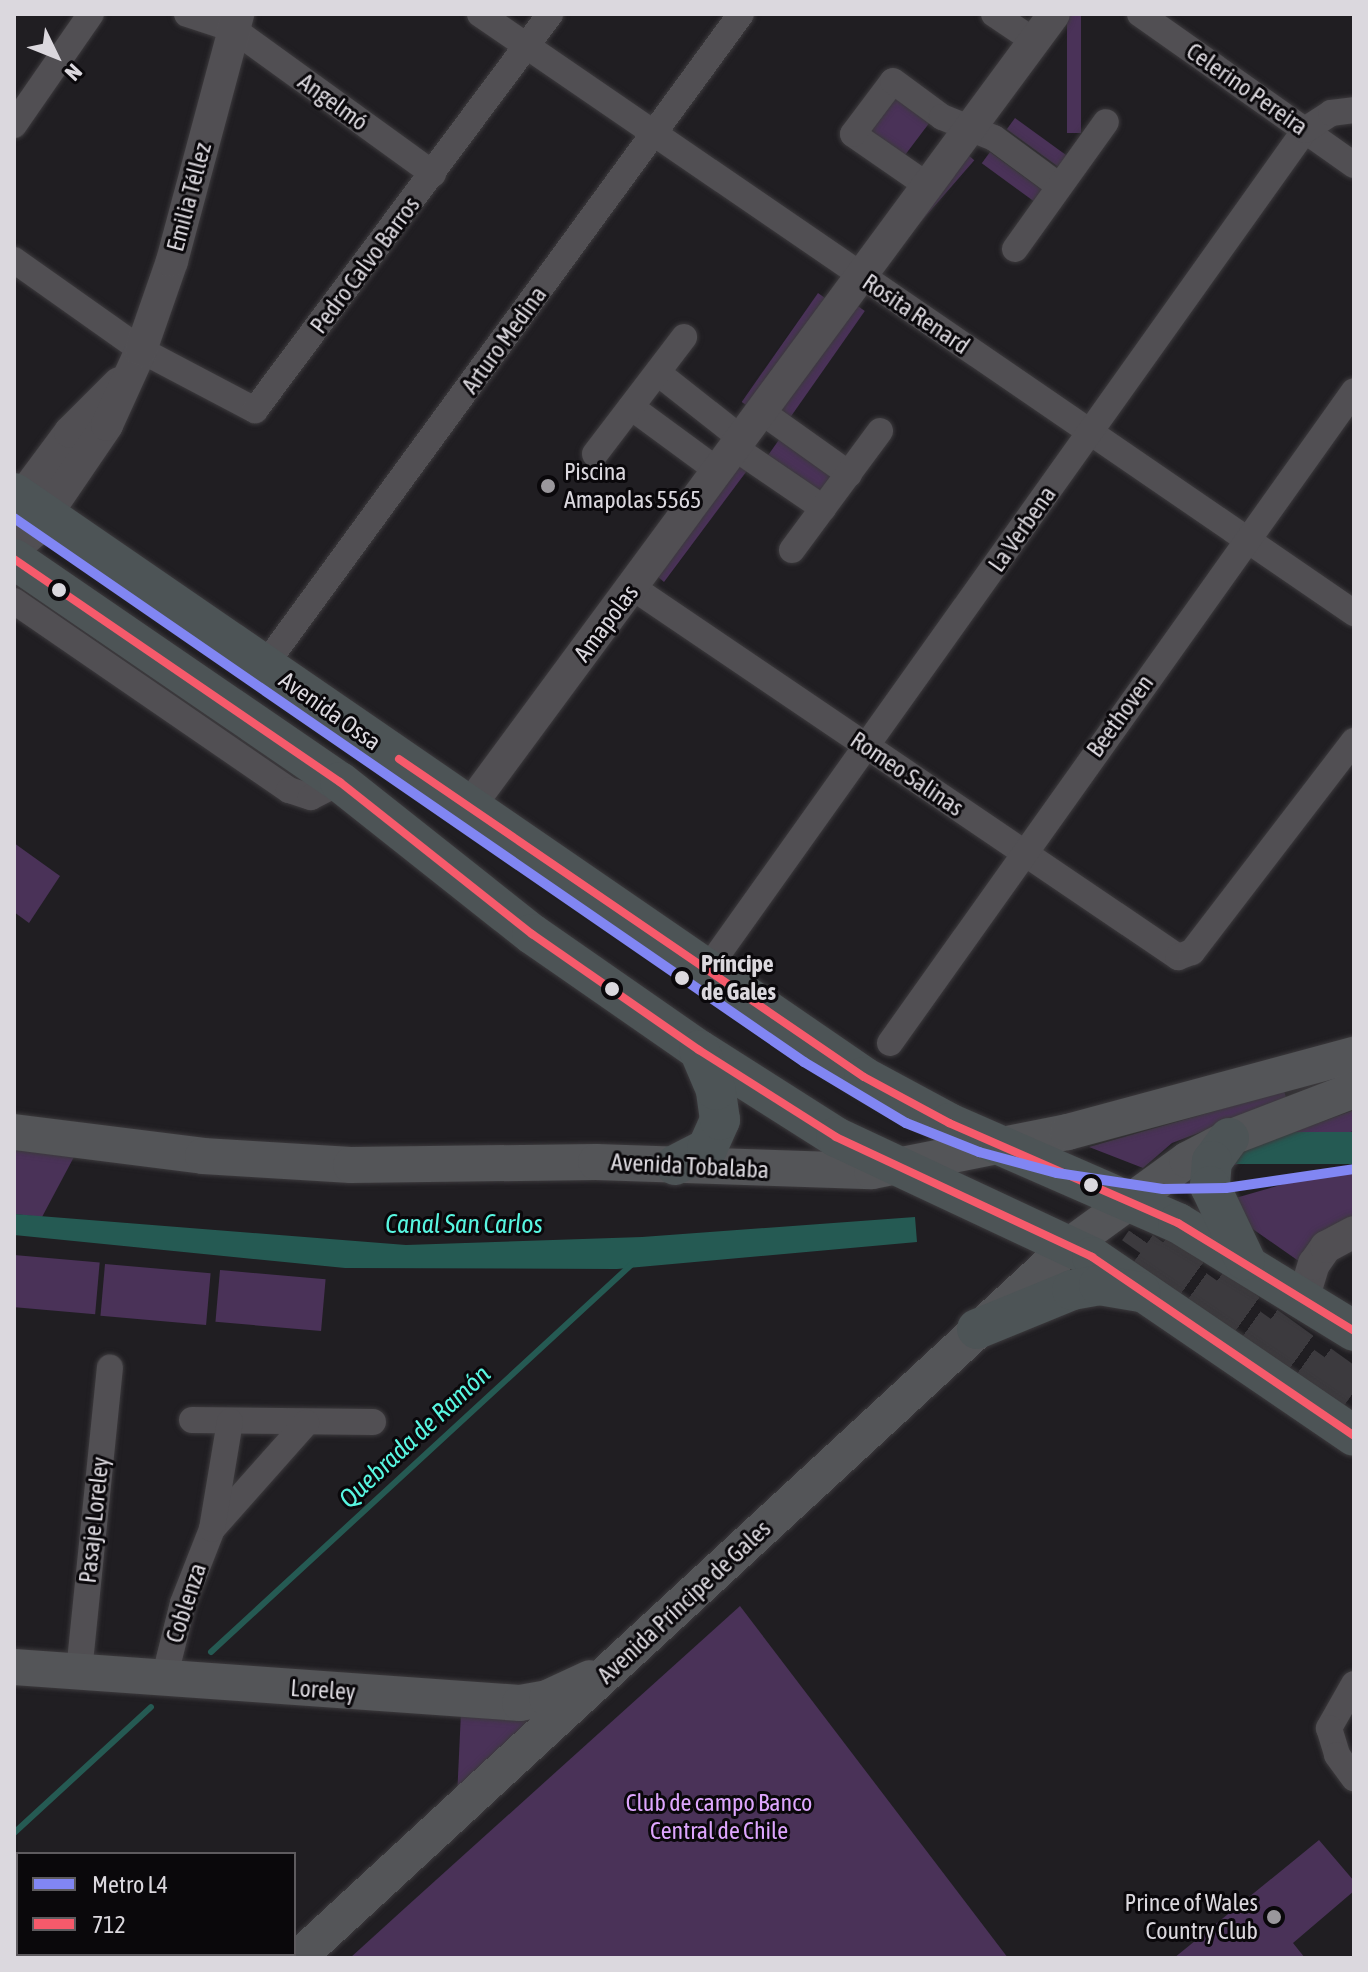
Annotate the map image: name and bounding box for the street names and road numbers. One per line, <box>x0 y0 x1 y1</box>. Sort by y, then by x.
street label: Celerino Pereira <box>1181 37 1313 141</box>
street label: Angelmó <box>293 67 373 137</box>
street label: Emilia Téllez <box>161 139 217 255</box>
street label: Pedro Calvo Barros <box>304 191 426 339</box>
street label: Rosita Renard <box>857 268 975 360</box>
street label: Arturo Medina <box>456 281 552 399</box>
street label: La Verbena <box>982 481 1062 577</box>
street label: Amapolas <box>568 579 644 667</box>
street label: Avenida Ossa <box>274 666 386 756</box>
street label: Beethoven <box>1080 669 1160 763</box>
street label: Romeo Salinas <box>845 726 969 822</box>
street label: Avenida Tobalaba <box>610 1147 770 1185</box>
street label: Pasaje Loreley <box>73 1455 115 1585</box>
street label: Avenida Príncipe de Gales <box>591 1514 777 1690</box>
street label: Coblenza <box>160 1560 212 1646</box>
street label: Loreley <box>289 1673 357 1707</box>

